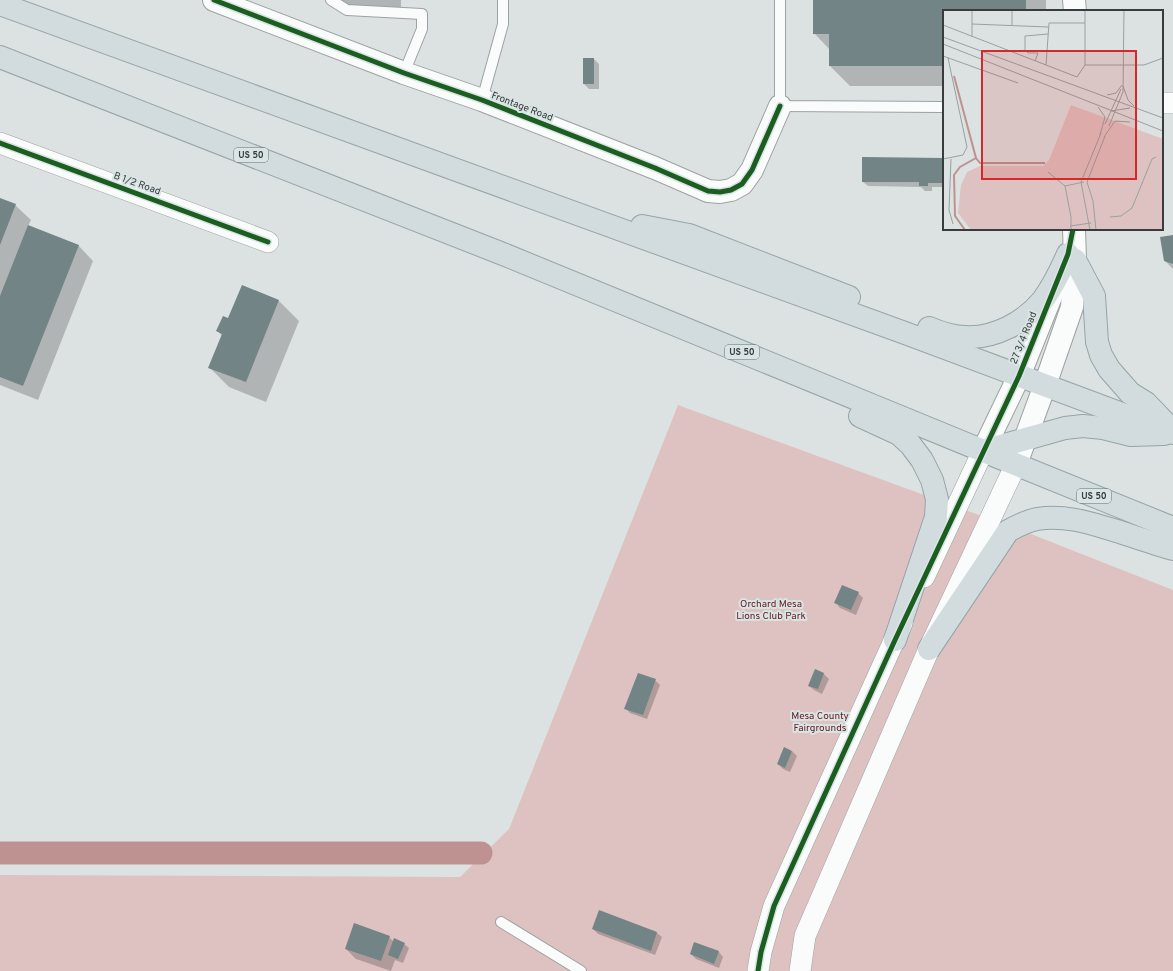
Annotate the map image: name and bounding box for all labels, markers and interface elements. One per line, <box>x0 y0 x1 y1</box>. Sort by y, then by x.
inset map <box>943 10 1163 230</box>
street label: Frontage Road <box>489 89 555 125</box>
road number: US 50 <box>234 148 268 162</box>
street label: B 1/2 Road <box>112 169 162 199</box>
street label: 27 3/4 Road <box>1008 310 1040 366</box>
road number: US 50 <box>725 345 759 359</box>
road number: US 50 <box>1077 489 1111 503</box>
park label: Orchard Mesa Lions Club Park <box>736 598 806 623</box>
park label: Mesa County Fairgrounds <box>791 710 849 735</box>

